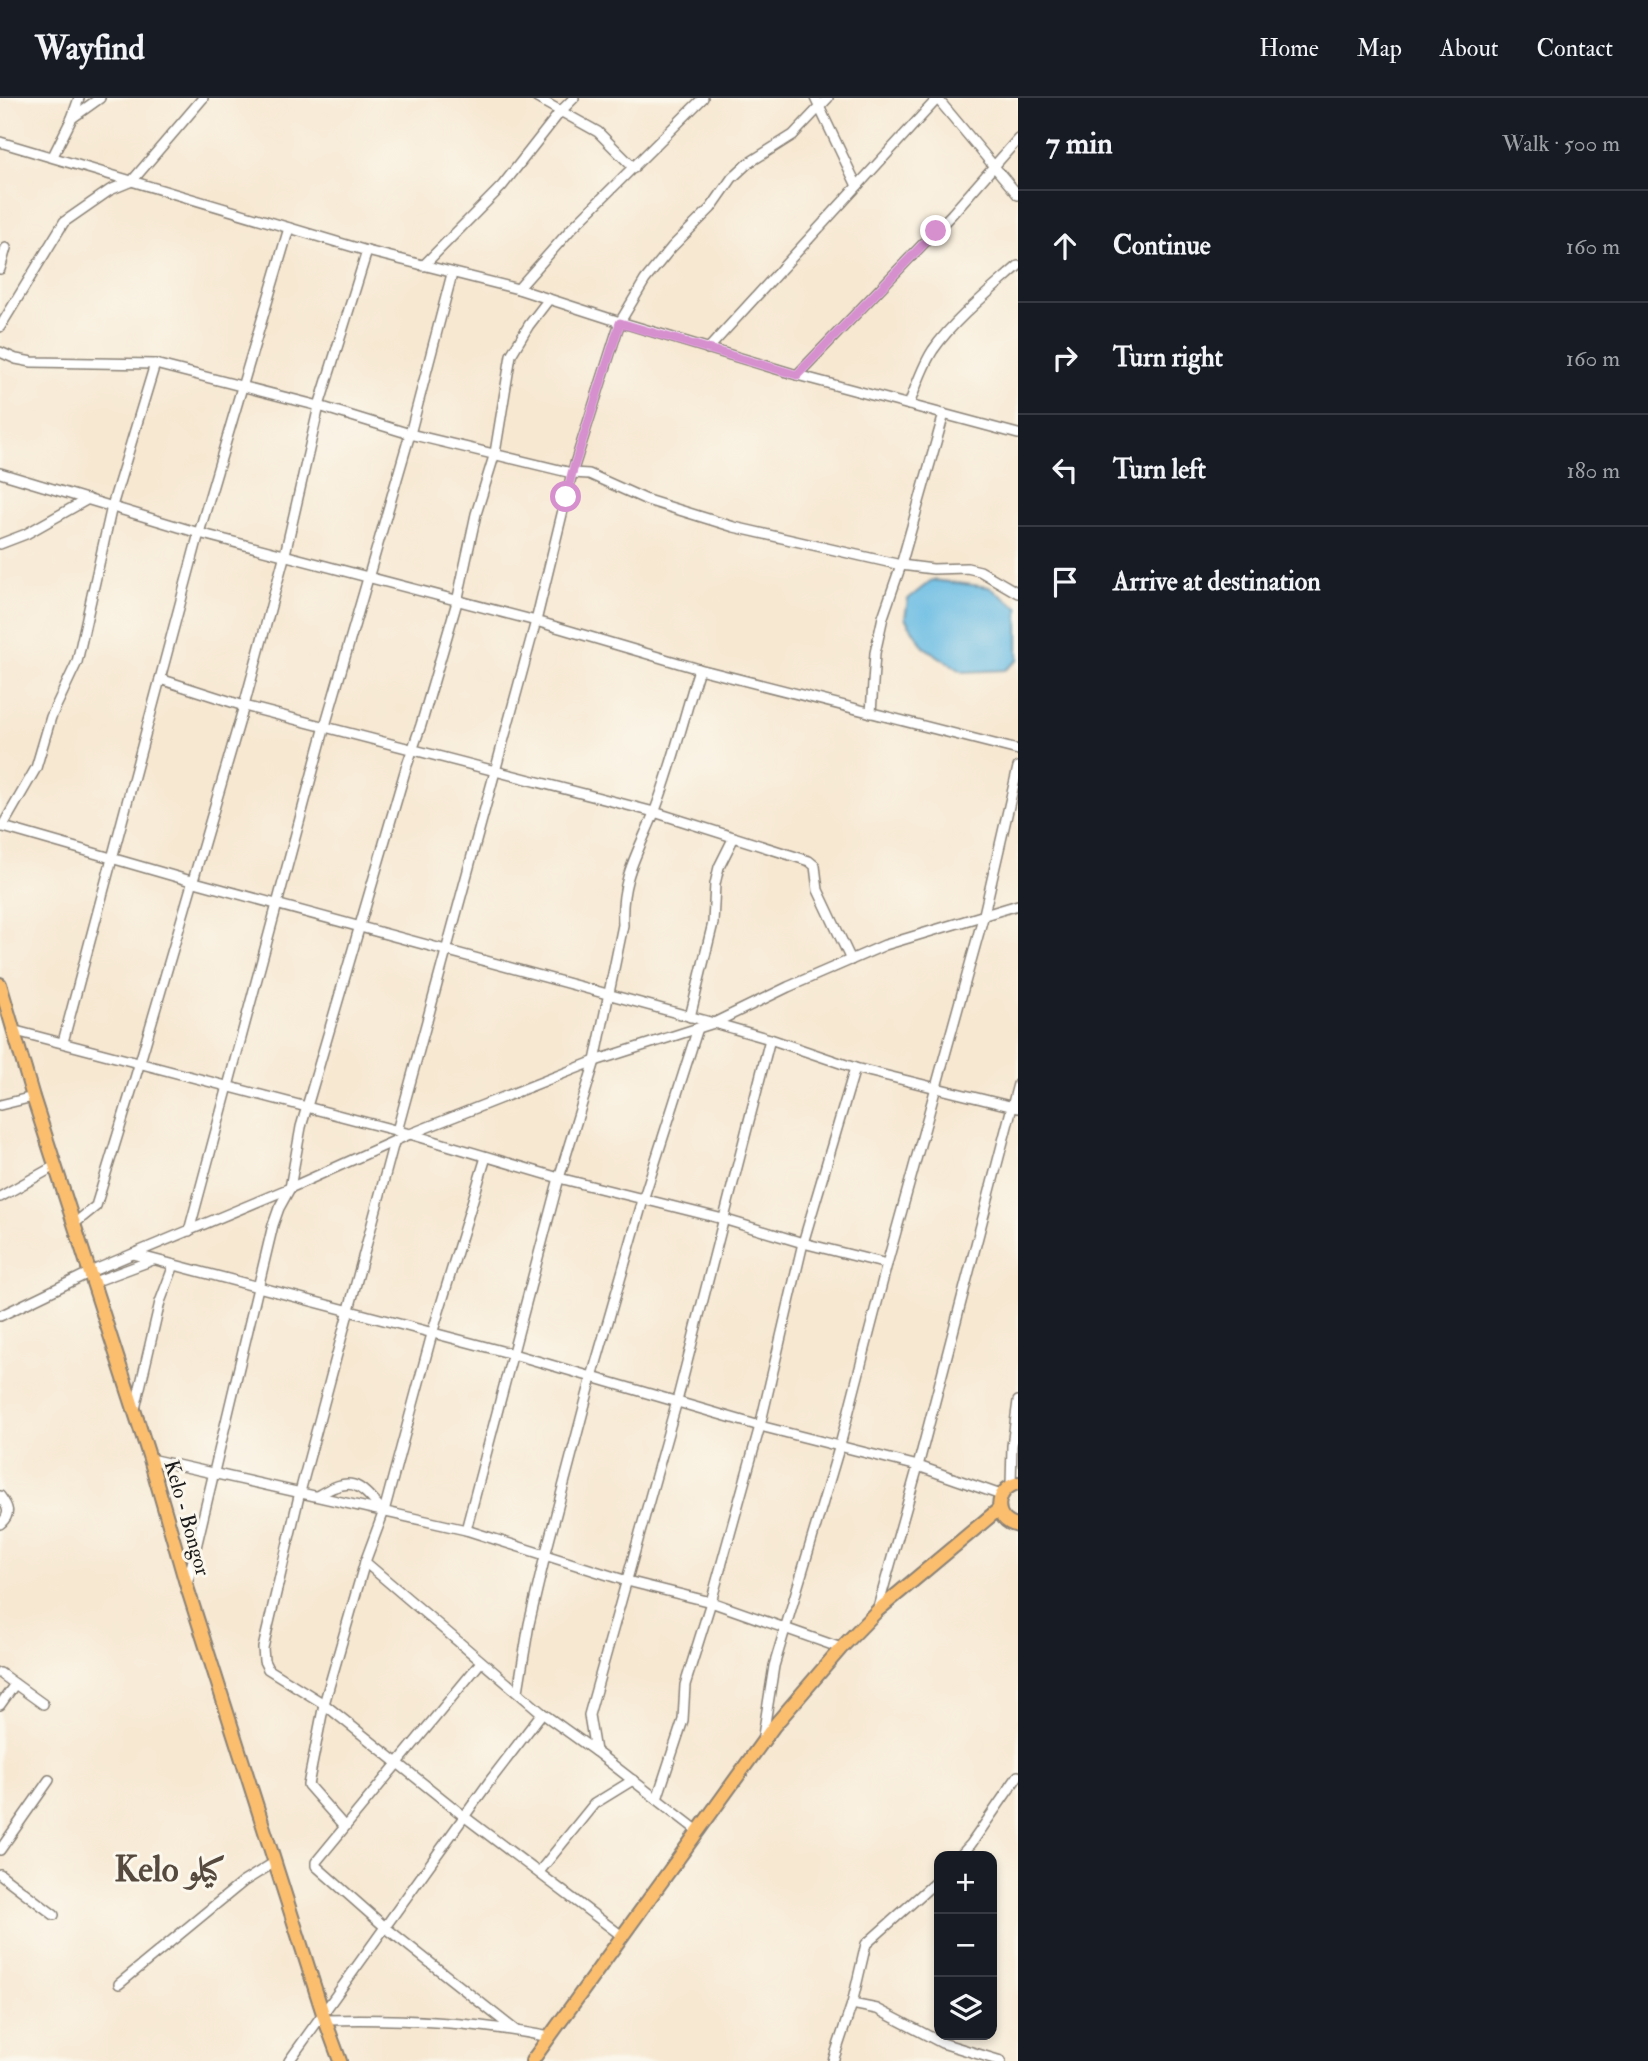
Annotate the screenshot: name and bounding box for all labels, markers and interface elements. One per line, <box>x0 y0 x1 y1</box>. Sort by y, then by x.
text: Wayfind <box>35 28 145 69</box>
text: Home <box>1259 33 1319 64</box>
text: Map <box>1357 33 1402 64</box>
text: About <box>1440 33 1499 64</box>
text: Contact <box>1537 33 1613 64</box>
text: 7 min <box>1046 125 1113 162</box>
text: Walk · 500 m <box>1502 129 1620 158</box>
route end <box>920 215 951 246</box>
icon: ahead <box>1046 227 1084 265</box>
text: Continue <box>1113 230 1211 262</box>
text: 160 m <box>1566 232 1620 261</box>
icon: right <box>1046 339 1084 377</box>
text: Turn right <box>1113 342 1223 374</box>
text: 160 m <box>1566 344 1620 373</box>
icon: left <box>1046 451 1084 489</box>
text: Turn left <box>1113 454 1206 486</box>
text: 180 m <box>1567 456 1620 485</box>
route start <box>550 481 581 512</box>
icon: arrive <box>1046 563 1084 601</box>
text: Arrive at destination <box>1113 566 1321 598</box>
street label: Kelo - Bongor <box>158 1457 216 1579</box>
district label: Kelo كيلو <box>114 1848 226 1892</box>
map controls <box>934 1851 997 2040</box>
button: + <box>934 1851 997 1914</box>
button: − <box>934 1914 997 1977</box>
button: layers <box>934 1977 997 2040</box>

